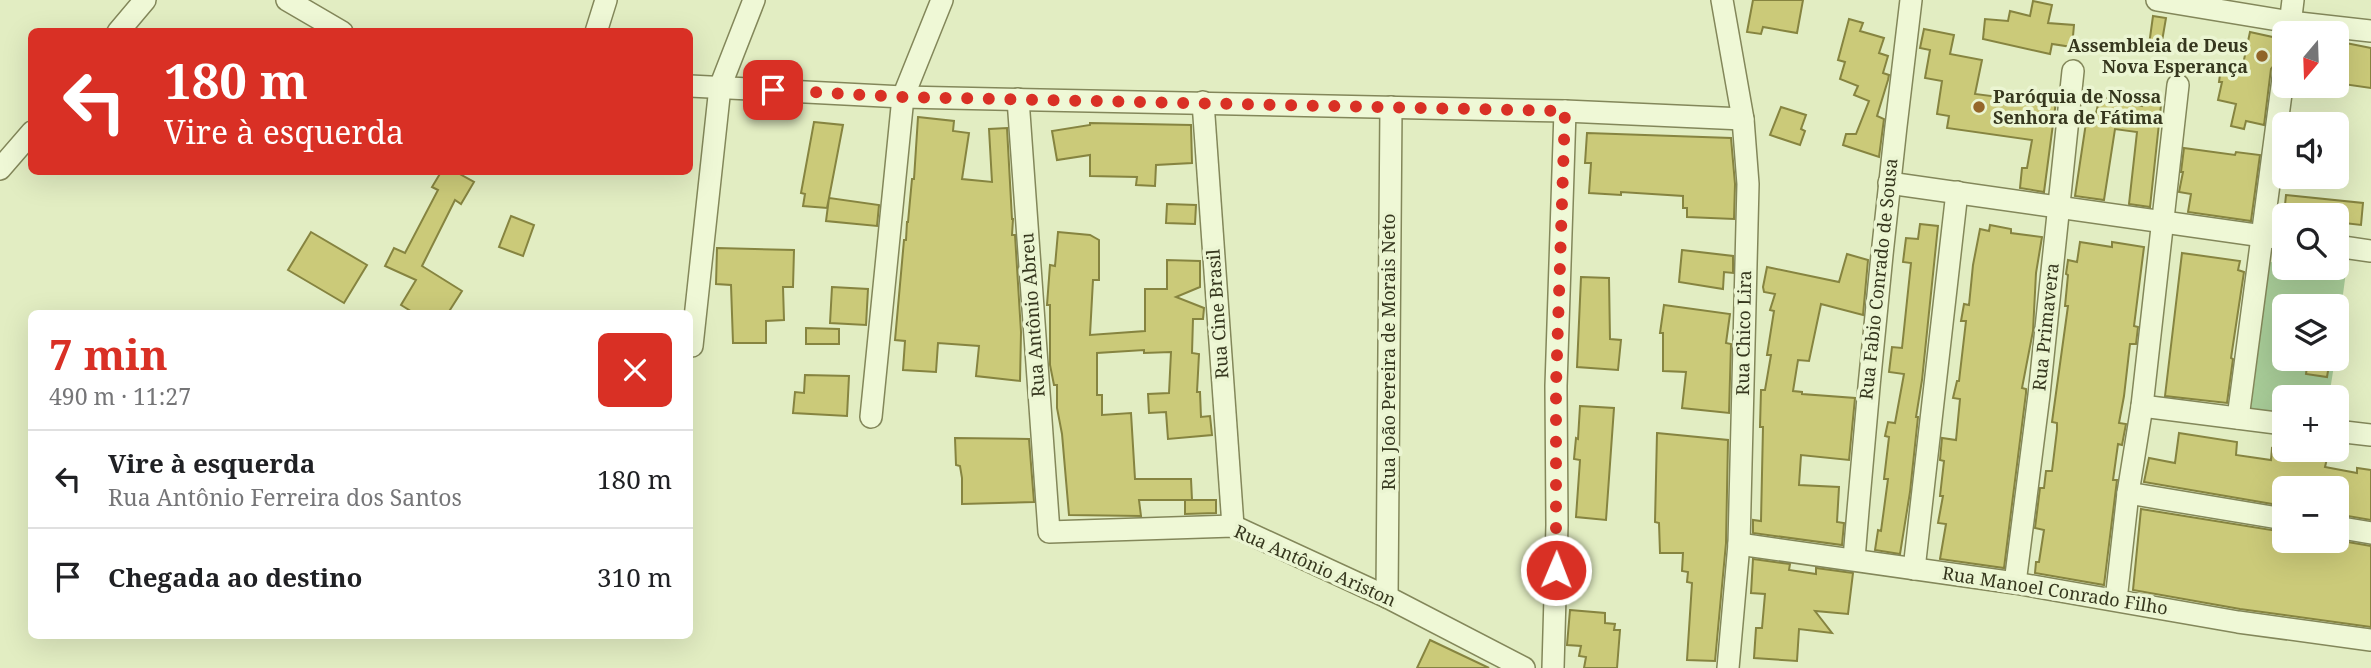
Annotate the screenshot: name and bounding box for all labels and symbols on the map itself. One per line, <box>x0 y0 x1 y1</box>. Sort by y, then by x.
north arrow <box>2272 21 2348 98</box>
place label: Assembleia de Deus Nova Esperança <box>2068 33 2248 78</box>
marker: Assembleia de Deus Nova Esperança <box>2254 48 2270 64</box>
pin <box>743 60 803 120</box>
place label: Paróquia de Nossa Senhora de Fátima <box>1993 84 2164 129</box>
marker: Paróquia de Nossa Senhora de Fátima <box>1971 99 1987 115</box>
street label: Rua Fabio Conrado de Sousa <box>1853 157 1903 401</box>
street label: Rua João Pereira de Morais Neto <box>1376 214 1400 490</box>
street label: Rua Antônio Abreu <box>1014 231 1050 398</box>
street label: Rua Cine Brasil <box>1200 248 1234 380</box>
street label: Rua Primavera <box>2026 262 2064 392</box>
street label: Rua Chico Lira <box>1730 270 1756 396</box>
street label: Rua Antônio Ariston <box>1231 519 1401 612</box>
position arrow <box>1519 533 1593 607</box>
street label: Rua Manoel Conrado Filho <box>1941 560 2170 620</box>

